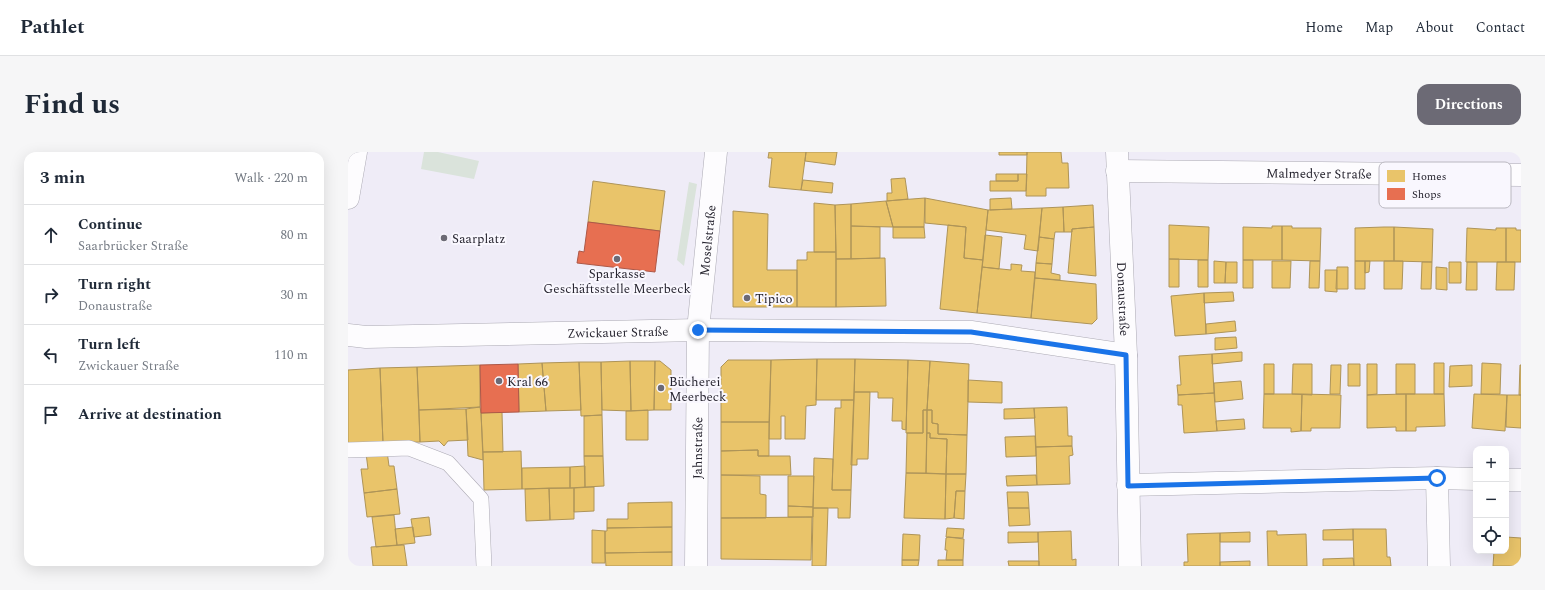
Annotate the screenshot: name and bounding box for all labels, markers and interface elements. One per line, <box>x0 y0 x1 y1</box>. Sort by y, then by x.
text: Pathlet <box>20 13 85 42</box>
text: Home <box>1305 17 1343 38</box>
text: Map <box>1365 17 1393 38</box>
text: About <box>1415 17 1454 38</box>
text: Contact <box>1476 17 1525 38</box>
text: Find us <box>24 83 120 126</box>
button: Directions <box>1417 84 1521 125</box>
legend <box>1379 162 1511 208</box>
street label: Malmedyer Straße <box>1266 163 1372 185</box>
text: 3 min <box>40 165 85 191</box>
text: Walk · 220 m <box>234 168 308 188</box>
text: Homes <box>1412 168 1446 185</box>
text: Shops <box>1412 186 1441 203</box>
street label: Moselstraße <box>695 204 722 277</box>
text: Continue <box>78 213 143 236</box>
icon: ahead <box>40 224 62 246</box>
text: 80 m <box>281 225 308 245</box>
place label: Saarplatz <box>452 229 505 249</box>
marker: Saarplatz <box>439 233 449 243</box>
text: Saarbrücker Straße <box>78 236 188 256</box>
marker: Sparkasse Geschäftsstelle Meerbeck <box>612 254 622 264</box>
street label: Donaustraße <box>1111 261 1134 336</box>
place label: Sparkasse Geschäftsstelle Meerbeck <box>543 264 691 299</box>
text: Turn right <box>78 273 151 296</box>
icon: right <box>40 284 62 306</box>
text: 30 m <box>281 285 308 305</box>
place label: Tipico <box>755 289 793 309</box>
marker: Tipico <box>742 293 752 303</box>
text: Donaustraße <box>78 296 152 316</box>
route end <box>689 321 707 339</box>
street label: Zwickauer Straße <box>567 322 669 344</box>
text: Turn left <box>78 333 140 356</box>
icon: left <box>40 344 62 366</box>
text: 110 m <box>274 345 308 365</box>
text: Zwickauer Straße <box>78 356 179 376</box>
place label: Kral 66 <box>507 372 549 392</box>
place label: Bücherei Meerbeck <box>669 372 726 407</box>
marker: Kral 66 <box>494 376 504 386</box>
marker: Bücherei Meerbeck <box>656 383 666 393</box>
text: Arrive at destination <box>78 403 222 426</box>
icon: arrive <box>40 404 62 426</box>
street label: Jahnstraße <box>688 417 708 479</box>
map controls <box>1473 446 1509 554</box>
button: + <box>1473 446 1509 482</box>
route start <box>1428 469 1446 487</box>
button: − <box>1473 482 1509 518</box>
button: locate <box>1473 518 1509 554</box>

